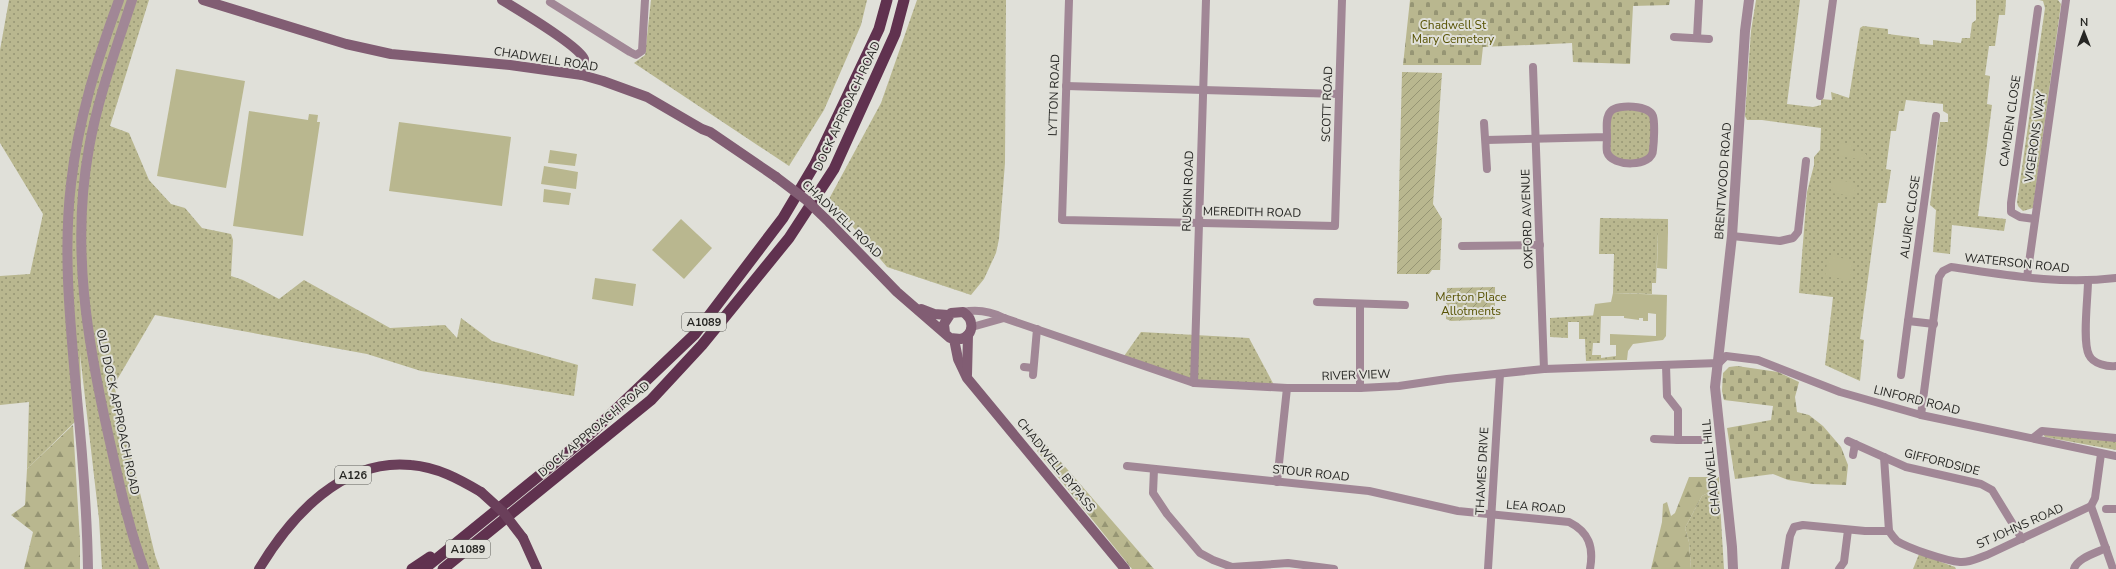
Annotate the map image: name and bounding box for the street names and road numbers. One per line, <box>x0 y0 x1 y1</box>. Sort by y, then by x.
street label: DOCK APPROACH ROAD <box>810 39 884 173</box>
street label: CHADWELL ROAD <box>493 43 600 75</box>
street label: LYTTON ROAD <box>1045 53 1063 136</box>
street label: SCOTT ROAD <box>1318 66 1336 142</box>
street label: CAMDEN CLOSE <box>1996 74 2024 168</box>
street label: VIGERONS WAY <box>2021 90 2049 184</box>
street label: BRENTWOOD ROAD <box>1711 122 1735 240</box>
street label: RUSKIN ROAD <box>1179 150 1197 232</box>
street label: OXFORD AVENUE <box>1517 169 1537 269</box>
street label: ALURIC CLOSE <box>1896 174 1924 260</box>
street label: CHADWELL ROAD <box>798 177 886 262</box>
street label: MEREDITH ROAD <box>1203 203 1301 221</box>
street label: WATERSON ROAD <box>1964 250 2071 276</box>
road number: A1089 <box>682 313 726 331</box>
street label: OLD DOCK APPROACH ROAD <box>93 328 143 496</box>
street label: RIVER VIEW <box>1321 366 1391 384</box>
street label: DOCK APPROACH ROAD <box>535 377 653 481</box>
street label: LINFORD ROAD <box>1872 382 1962 419</box>
street label: CHADWELL BYPASS <box>1013 415 1099 515</box>
street label: CHADWELL HILL <box>1698 418 1724 516</box>
street label: THAMES DRIVE <box>1472 427 1492 515</box>
street label: GIFFORDSIDE <box>1903 445 1981 479</box>
street label: STOUR ROAD <box>1272 461 1351 485</box>
road number: A126 <box>335 466 371 484</box>
street label: LEA ROAD <box>1505 496 1567 518</box>
street label: ST JOHNS ROAD <box>1974 500 2066 552</box>
road number: A1089 <box>446 540 490 558</box>

